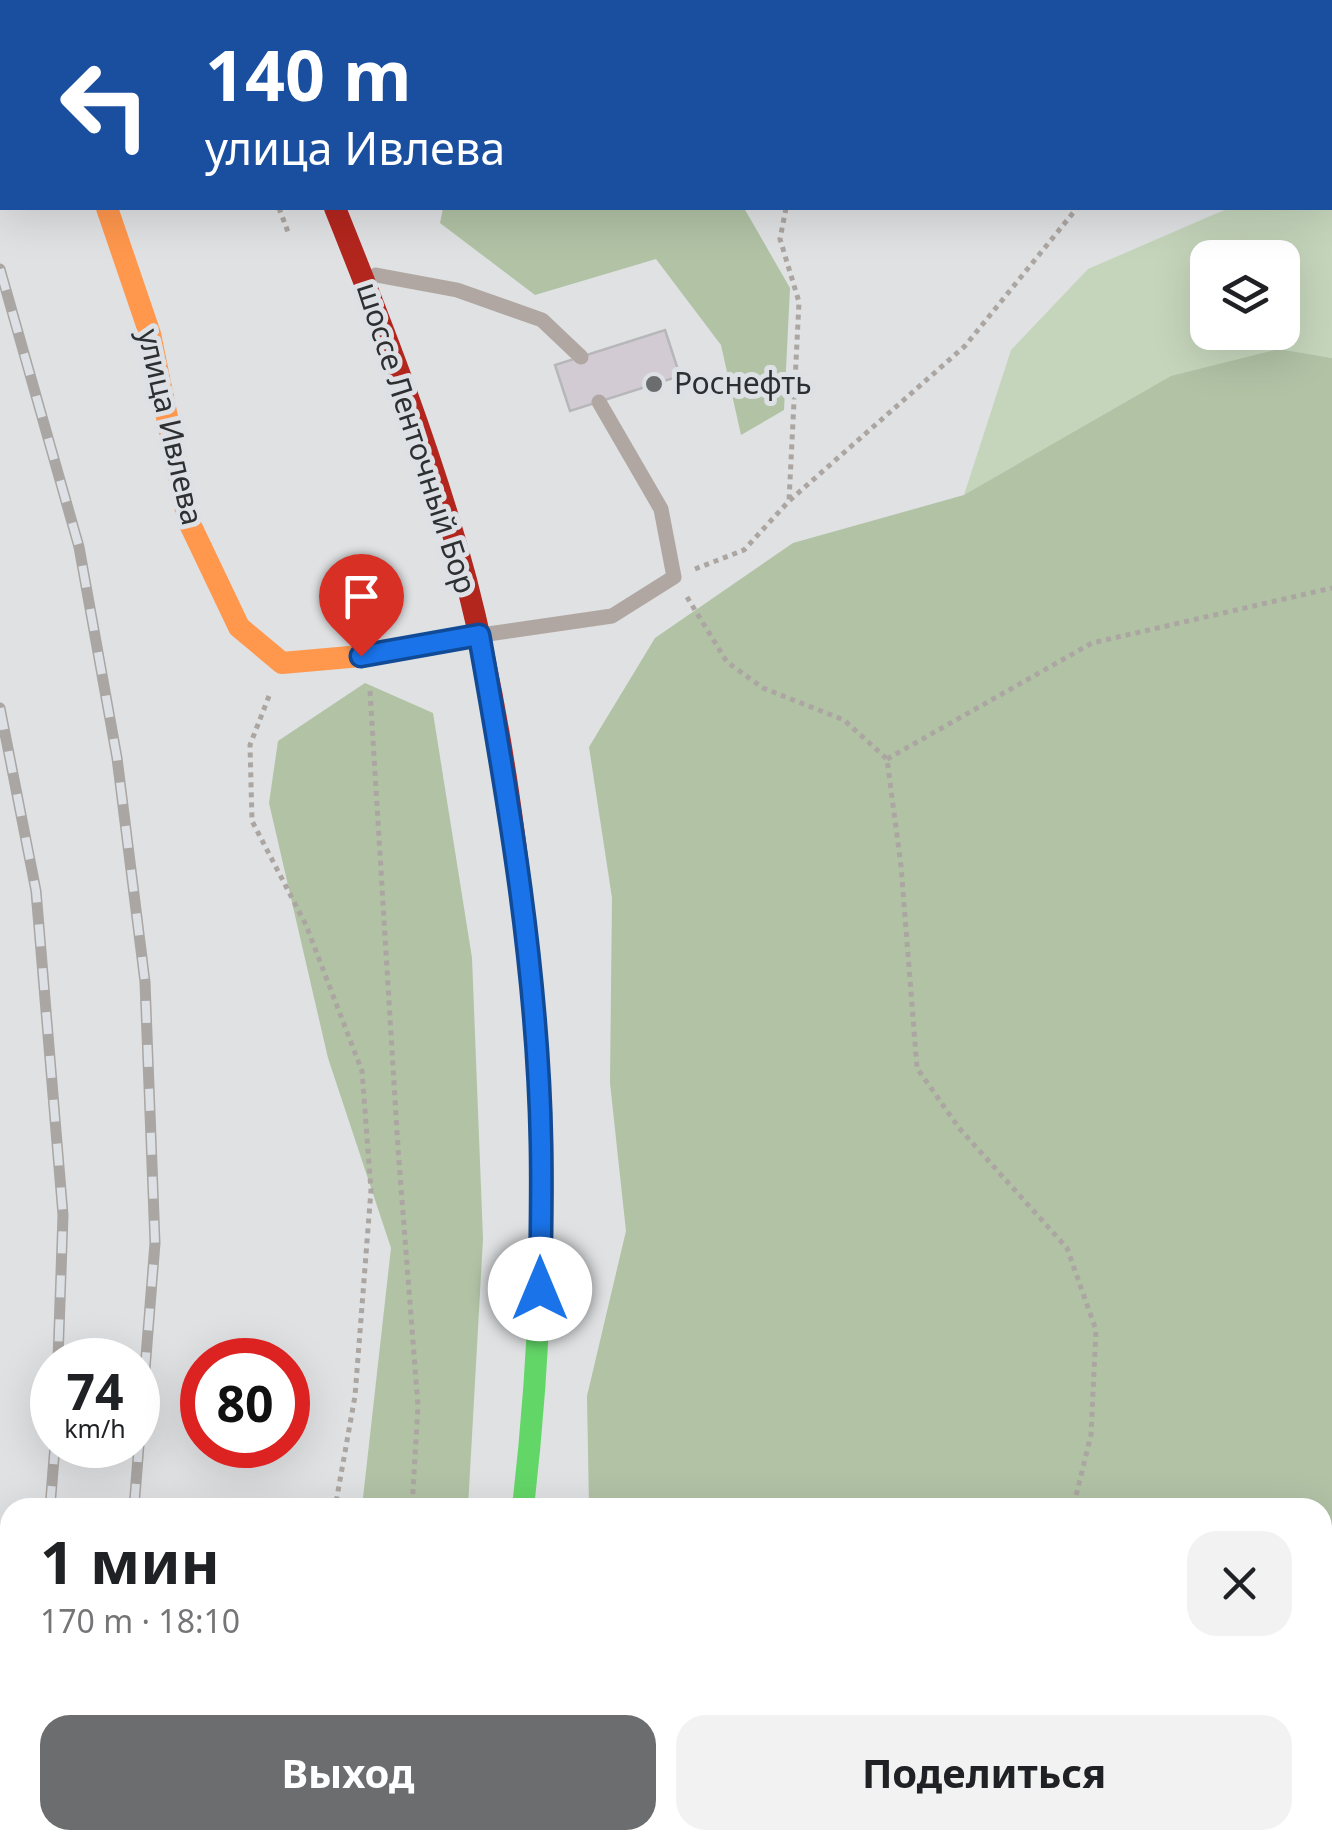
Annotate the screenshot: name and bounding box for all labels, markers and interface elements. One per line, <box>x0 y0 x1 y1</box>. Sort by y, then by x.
text: 140 m <box>205 26 412 122</box>
icon: left <box>40 40 170 170</box>
text: улица Ивлева <box>205 117 505 178</box>
map controls <box>1190 240 1300 350</box>
button: layers <box>1190 240 1300 350</box>
street label: шоссе Ленточный Бор <box>348 277 487 598</box>
street label: улица Ивлева <box>129 325 214 529</box>
place label: Роснефть <box>674 362 812 403</box>
marker: Роснефть <box>643 373 665 395</box>
pin <box>319 554 404 657</box>
icon: arrive <box>334 569 389 624</box>
position arrow <box>488 1237 592 1341</box>
speed limit sign: 80 <box>180 1338 310 1468</box>
text: 74 <box>66 1357 124 1425</box>
text: km/h <box>64 1411 126 1445</box>
text: 1 мин <box>40 1520 220 1602</box>
button: close <box>1187 1531 1292 1636</box>
text: 170 m · 18:10 <box>40 1599 240 1642</box>
button: Выход <box>40 1715 656 1830</box>
button: Поделиться <box>676 1715 1292 1830</box>

